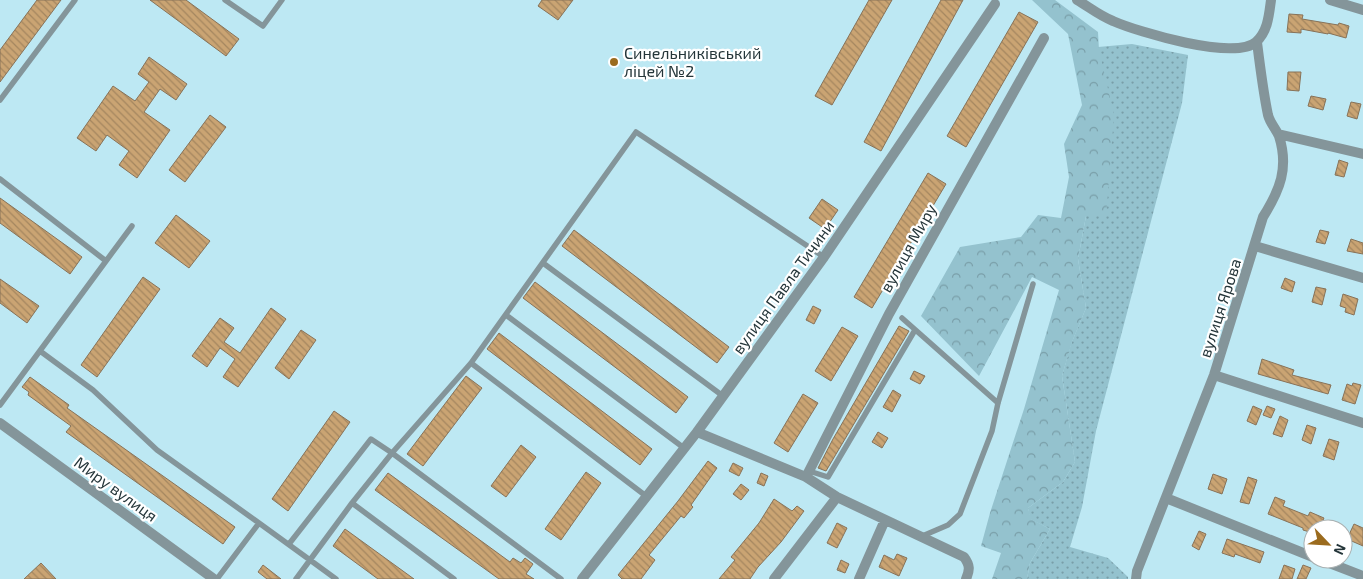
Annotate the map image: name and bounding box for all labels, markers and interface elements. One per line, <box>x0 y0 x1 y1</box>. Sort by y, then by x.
place label: Синельниківський ліцей №2 <box>624 43 761 80</box>
marker: Синельниківський ліцей №2 <box>608 56 620 68</box>
street label: вулиця Миру <box>875 200 941 296</box>
street label: вулиця Павла Тичини <box>728 216 838 358</box>
street label: вулиця Ярова <box>1195 256 1245 360</box>
street label: Миру вулиця <box>70 452 162 526</box>
north arrow <box>1303 519 1353 569</box>
text: N <box>1330 542 1350 558</box>

